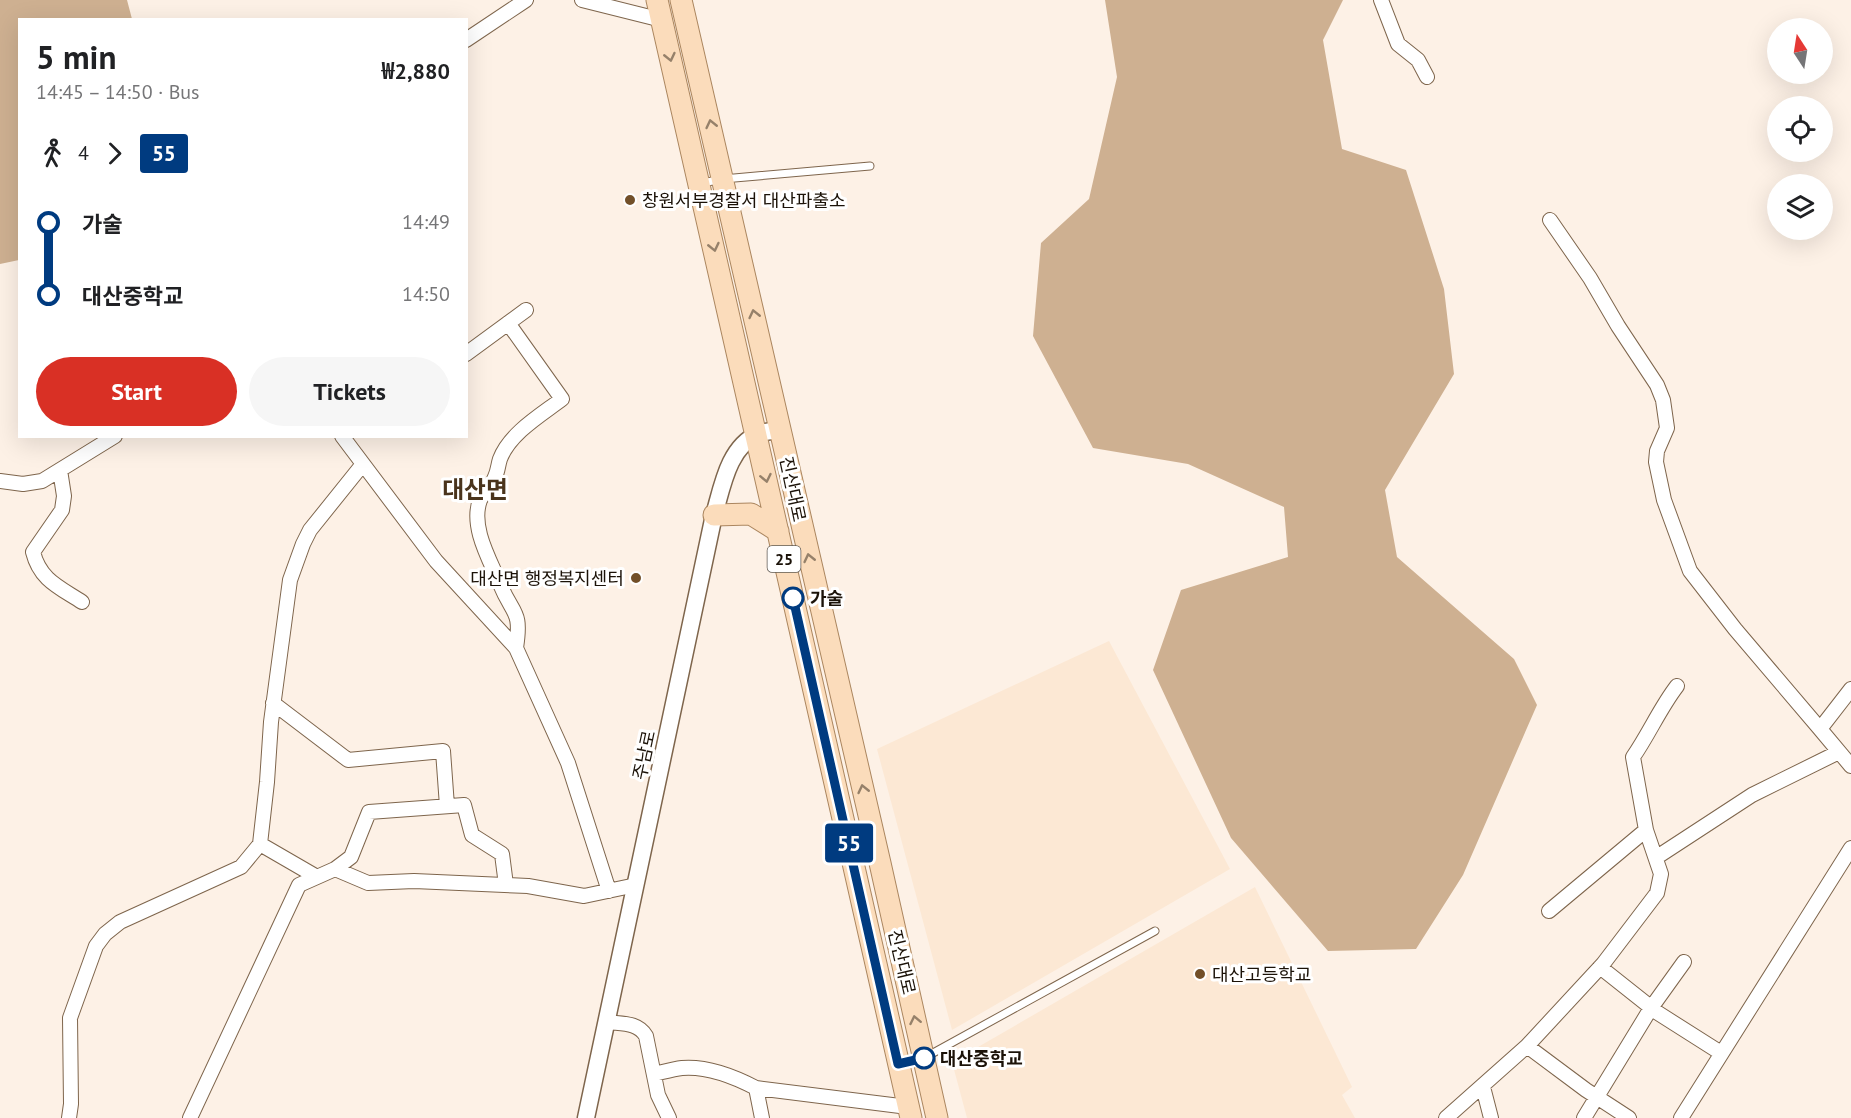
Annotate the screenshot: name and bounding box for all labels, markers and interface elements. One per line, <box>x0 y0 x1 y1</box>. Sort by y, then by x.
north arrow <box>1767 18 1833 84</box>
map controls <box>1767 18 1833 240</box>
text: 5 min <box>36 35 117 78</box>
one-way arrow <box>663 52 676 62</box>
text: ₩2,880 <box>382 57 450 85</box>
text: 14:45 – 14:50 · Bus <box>36 79 200 105</box>
button: locate <box>1767 96 1833 162</box>
one-way arrow <box>705 119 718 129</box>
icon: walk <box>36 137 69 170</box>
icon: forward <box>98 137 131 170</box>
text: 4 <box>78 140 89 166</box>
text: 55 <box>152 140 176 167</box>
button: layers <box>1767 174 1833 240</box>
place label: 창원서부경찰서 대산파출소 <box>642 189 846 212</box>
marker: 창원서부경찰서 대산파출소 <box>623 193 637 207</box>
text: 14:49 <box>402 209 450 235</box>
text: 가술 <box>82 210 122 238</box>
one-way arrow <box>707 242 720 252</box>
text: 14:50 <box>402 281 450 307</box>
text: 대산중학교 <box>82 282 183 310</box>
one-way arrow <box>749 309 762 319</box>
button: Start <box>36 357 237 426</box>
button: Tickets <box>249 357 450 426</box>
street label: 진산대로 <box>775 454 811 524</box>
one-way arrow <box>759 473 772 483</box>
district label: 대산면 <box>442 474 508 505</box>
road number: 25 <box>768 546 800 572</box>
one-way arrow <box>803 553 816 563</box>
place label: 대산면 행정복지센터 <box>470 567 624 590</box>
marker: 대산면 행정복지센터 <box>629 571 643 585</box>
marker: 가술 <box>782 587 804 609</box>
place label: 가술 <box>810 587 843 610</box>
street label: 주남로 <box>628 728 660 782</box>
one-way arrow <box>857 784 870 794</box>
line badge: 55 <box>822 824 876 862</box>
text: 55 <box>837 830 861 857</box>
street label: 진산대로 <box>883 927 921 997</box>
place label: 대산고등학교 <box>1212 963 1311 986</box>
marker: 대산고등학교 <box>1193 967 1207 981</box>
one-way arrow <box>909 1015 922 1025</box>
marker: 대산중학교 <box>913 1047 935 1069</box>
place label: 대산중학교 <box>940 1047 1023 1070</box>

